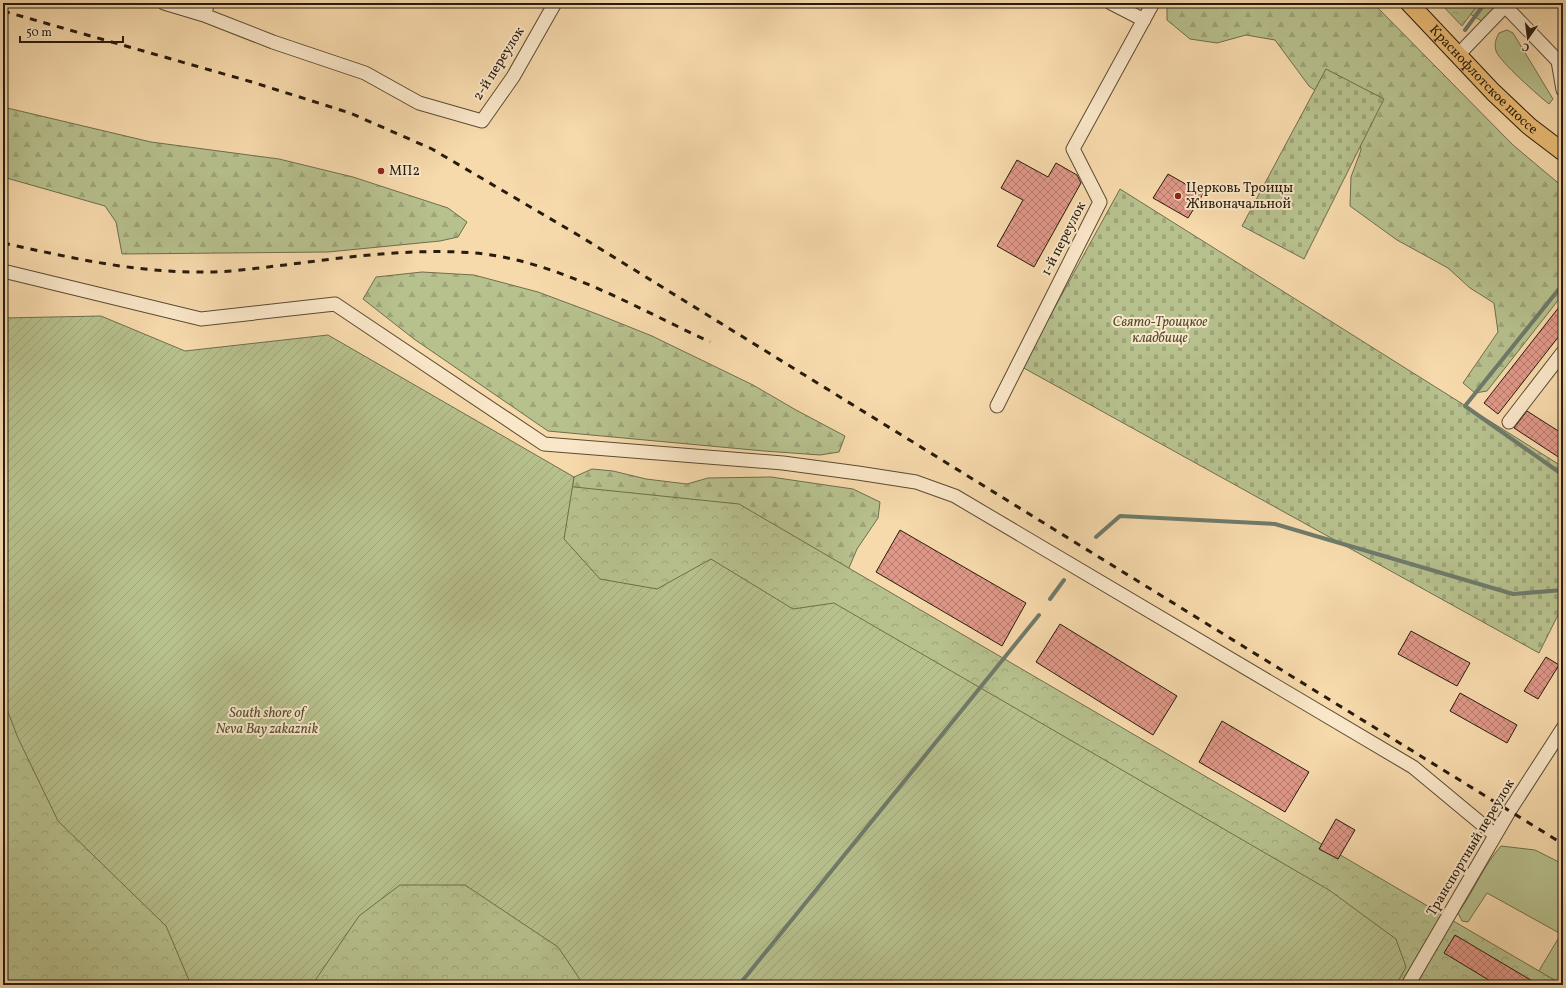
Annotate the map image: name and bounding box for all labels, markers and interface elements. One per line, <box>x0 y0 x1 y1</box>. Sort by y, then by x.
scale bar <box>20 18 123 44</box>
north arrow <box>1508 18 1548 58</box>
street label: Краснофлотское шоссе <box>1425 21 1542 139</box>
street label: 2-й переулок <box>469 23 530 105</box>
text: 50 m <box>26 25 52 41</box>
text: С <box>1521 38 1531 54</box>
place label: МП2 <box>389 162 420 181</box>
marker: МП2 <box>376 166 386 176</box>
place label: Церковь Троицы Живоначальной <box>1186 179 1293 214</box>
marker: Церковь Троицы Живоначальной <box>1173 191 1183 201</box>
street label: 1-й переулок <box>1037 198 1091 279</box>
park label: Свято-Троицкое кладбище <box>1113 313 1207 348</box>
park label: South shore of Neva Bay zakaznik <box>216 704 319 739</box>
street label: Транспортный переулок <box>1422 775 1520 920</box>

